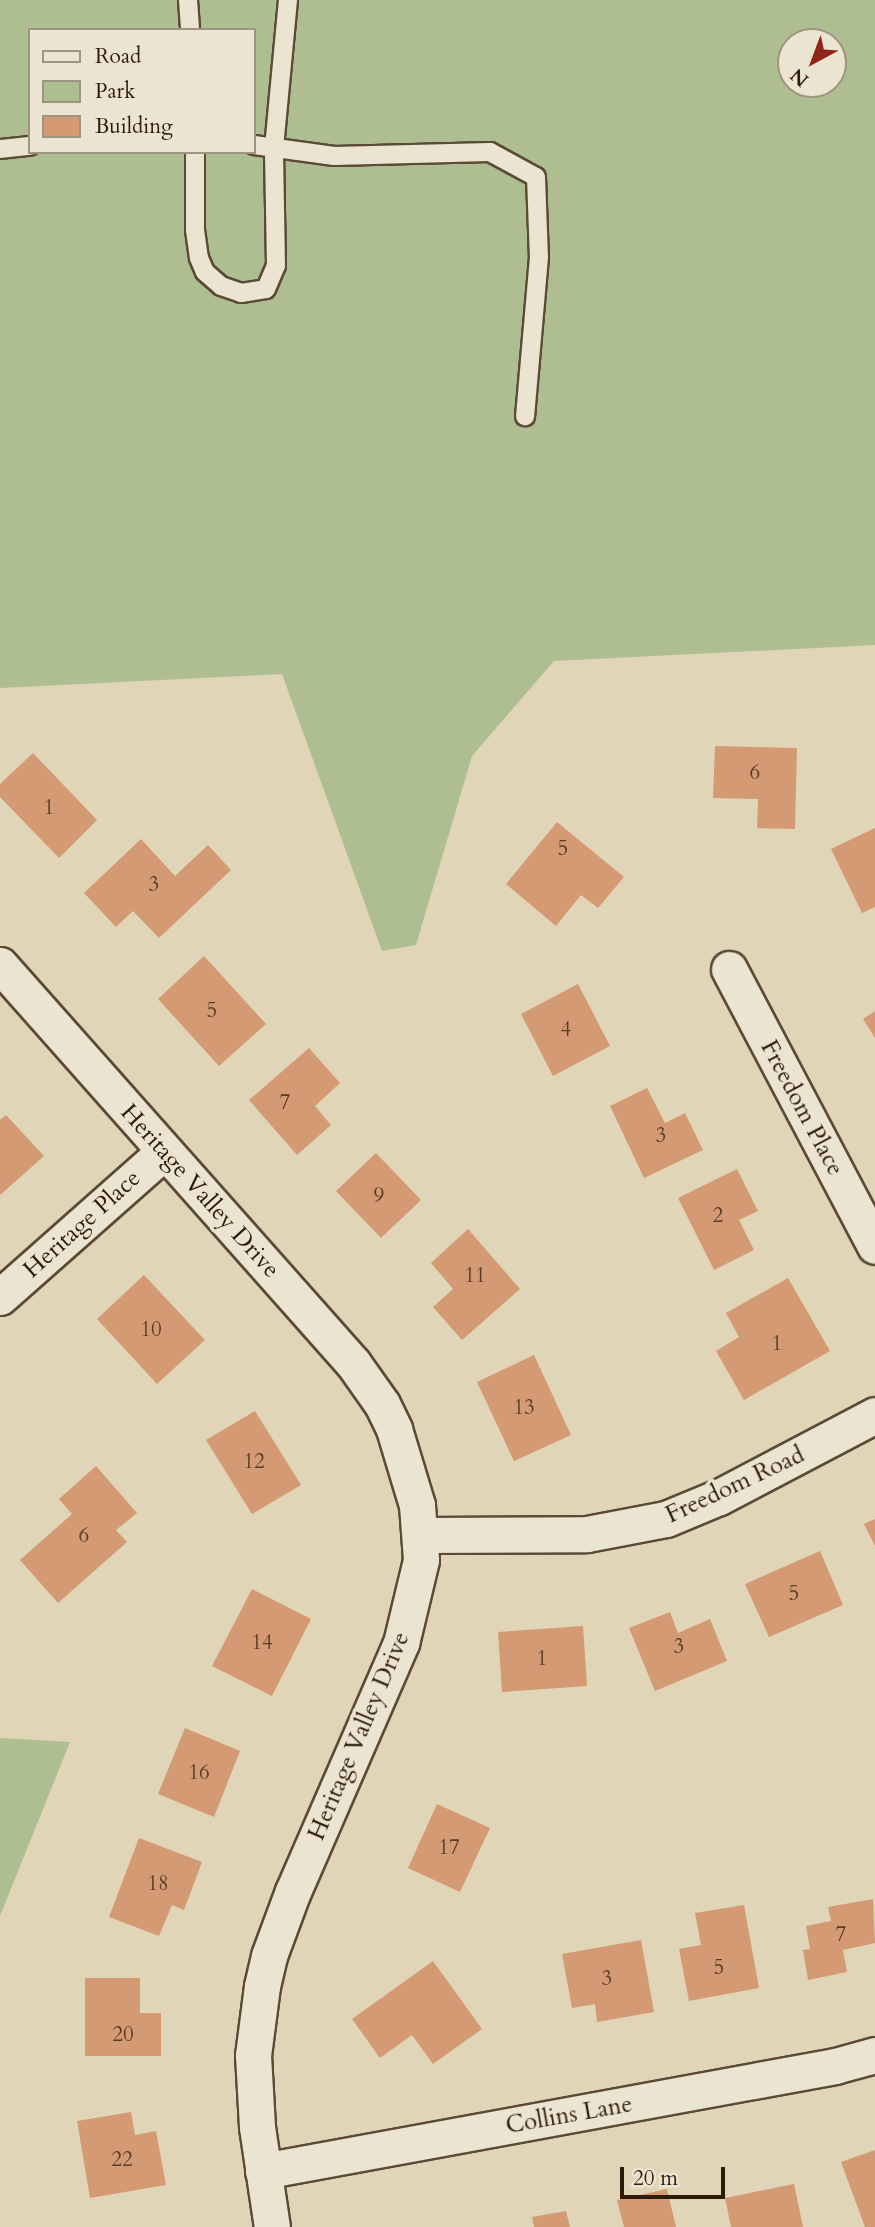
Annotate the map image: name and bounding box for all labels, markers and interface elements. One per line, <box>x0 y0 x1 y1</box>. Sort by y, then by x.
legend <box>28 28 256 154</box>
north arrow <box>777 28 847 98</box>
text: Road <box>95 42 141 71</box>
text: N <box>785 62 814 93</box>
text: Park <box>95 77 135 106</box>
text: Building <box>95 112 173 141</box>
house number: 6 <box>750 760 760 786</box>
house number: 1 <box>44 795 54 821</box>
house number: 5 <box>558 836 568 862</box>
house number: 3 <box>149 872 159 898</box>
house number: 5 <box>207 998 217 1024</box>
house number: 4 <box>561 1017 571 1043</box>
street label: Freedom Place <box>754 1035 850 1181</box>
house number: 7 <box>280 1090 290 1116</box>
street label: Heritage Valley Drive <box>115 1098 285 1284</box>
house number: 3 <box>656 1123 666 1149</box>
street label: Heritage Place <box>17 1164 147 1284</box>
house number: 9 <box>374 1183 384 1209</box>
house number: 2 <box>713 1203 723 1229</box>
house number: 11 <box>464 1263 486 1289</box>
house number: 10 <box>140 1317 162 1343</box>
house number: 1 <box>772 1331 782 1357</box>
house number: 13 <box>513 1395 535 1421</box>
street label: Freedom Road <box>661 1440 809 1530</box>
house number: 12 <box>243 1449 265 1475</box>
house number: 6 <box>79 1523 89 1549</box>
house number: 5 <box>789 1581 799 1607</box>
street label: Heritage Valley Drive <box>302 1628 416 1844</box>
house number: 14 <box>251 1630 273 1656</box>
house number: 3 <box>674 1634 684 1660</box>
house number: 1 <box>537 1646 547 1672</box>
house number: 16 <box>188 1760 210 1786</box>
house number: 17 <box>438 1835 460 1861</box>
house number: 18 <box>147 1871 169 1897</box>
house number: 7 <box>836 1922 846 1948</box>
house number: 5 <box>714 1955 724 1981</box>
house number: 3 <box>602 1966 612 1992</box>
house number: 20 <box>112 2022 134 2048</box>
street label: Collins Lane <box>504 2090 634 2140</box>
house number: 22 <box>111 2147 133 2173</box>
scale bar <box>623 2154 728 2198</box>
text: 20 m <box>633 2164 678 2193</box>

